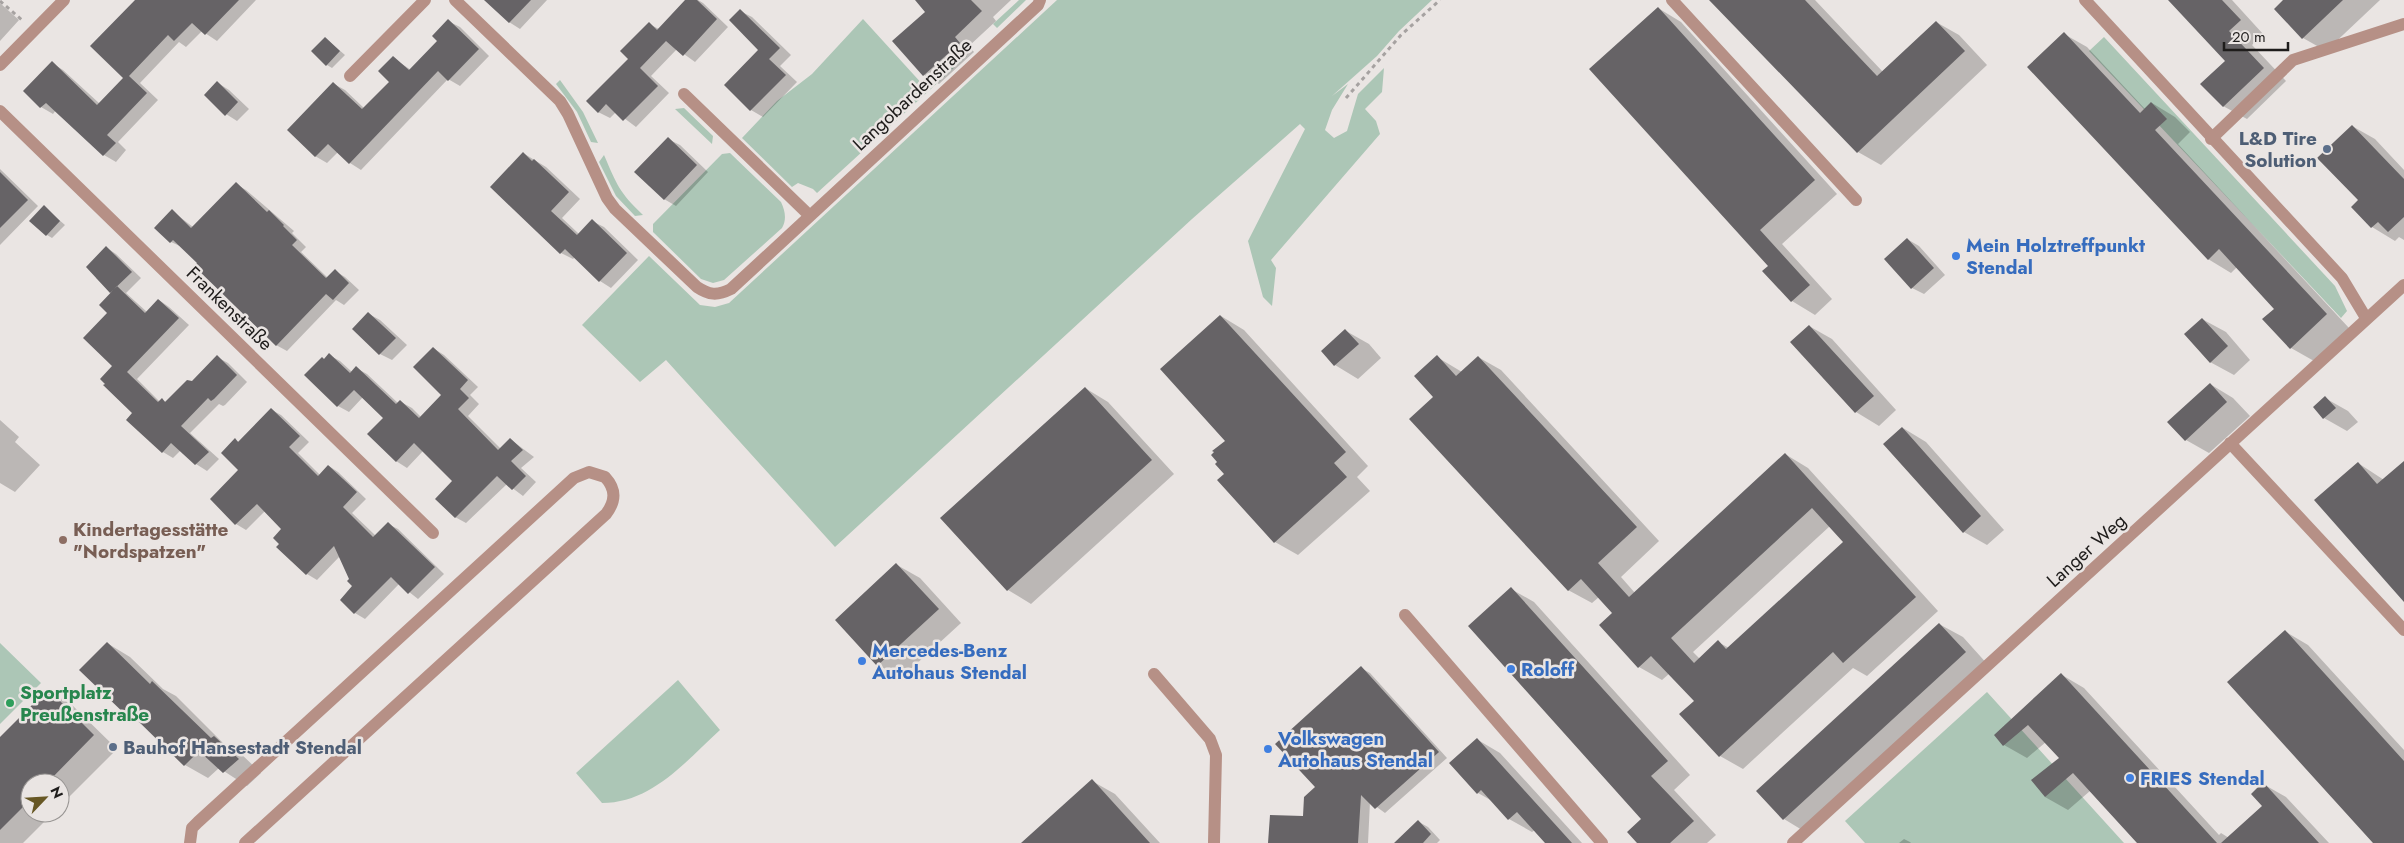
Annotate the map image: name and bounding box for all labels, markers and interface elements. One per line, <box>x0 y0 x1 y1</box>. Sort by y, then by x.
scale bar <box>2224 20 2288 52</box>
text: 20 m <box>2232 26 2266 48</box>
street label: Langobardenstraße <box>847 32 978 157</box>
place label: L&D Tire Solution <box>2239 125 2317 174</box>
marker: L&D Tire Solution <box>2321 143 2333 155</box>
place label: Mein Holztreffpunkt Stendal <box>1966 232 2145 281</box>
marker: Mein Holztreffpunkt Stendal <box>1950 250 1962 262</box>
street label: Frankenstraße <box>180 260 279 357</box>
street label: Langer Weg <box>2041 507 2132 593</box>
place label: Kindertagesstätte "Nordspatzen" <box>73 516 228 565</box>
marker: Kindertagesstätte "Nordspatzen" <box>57 534 69 546</box>
place label: Mercedes-Benz Autohaus Stendal <box>871 637 1027 686</box>
marker: Mercedes-Benz Autohaus Stendal <box>856 655 868 667</box>
place label: Roloff <box>1521 656 1575 683</box>
marker: Roloff <box>1505 663 1517 675</box>
place label: Sportplatz Preußenstraße <box>20 679 149 728</box>
marker: Sportplatz Preußenstraße <box>4 697 16 709</box>
place label: Volkswagen Autohaus Stendal <box>1277 725 1433 774</box>
place label: Bauhof Hansestadt Stendal <box>123 734 362 761</box>
marker: Bauhof Hansestadt Stendal <box>107 741 119 753</box>
marker: Volkswagen Autohaus Stendal <box>1262 743 1274 755</box>
place label: FRIES Stendal <box>2140 765 2265 792</box>
marker: FRIES Stendal <box>2124 772 2136 784</box>
north arrow <box>20 773 70 823</box>
text: N <box>45 783 68 802</box>

